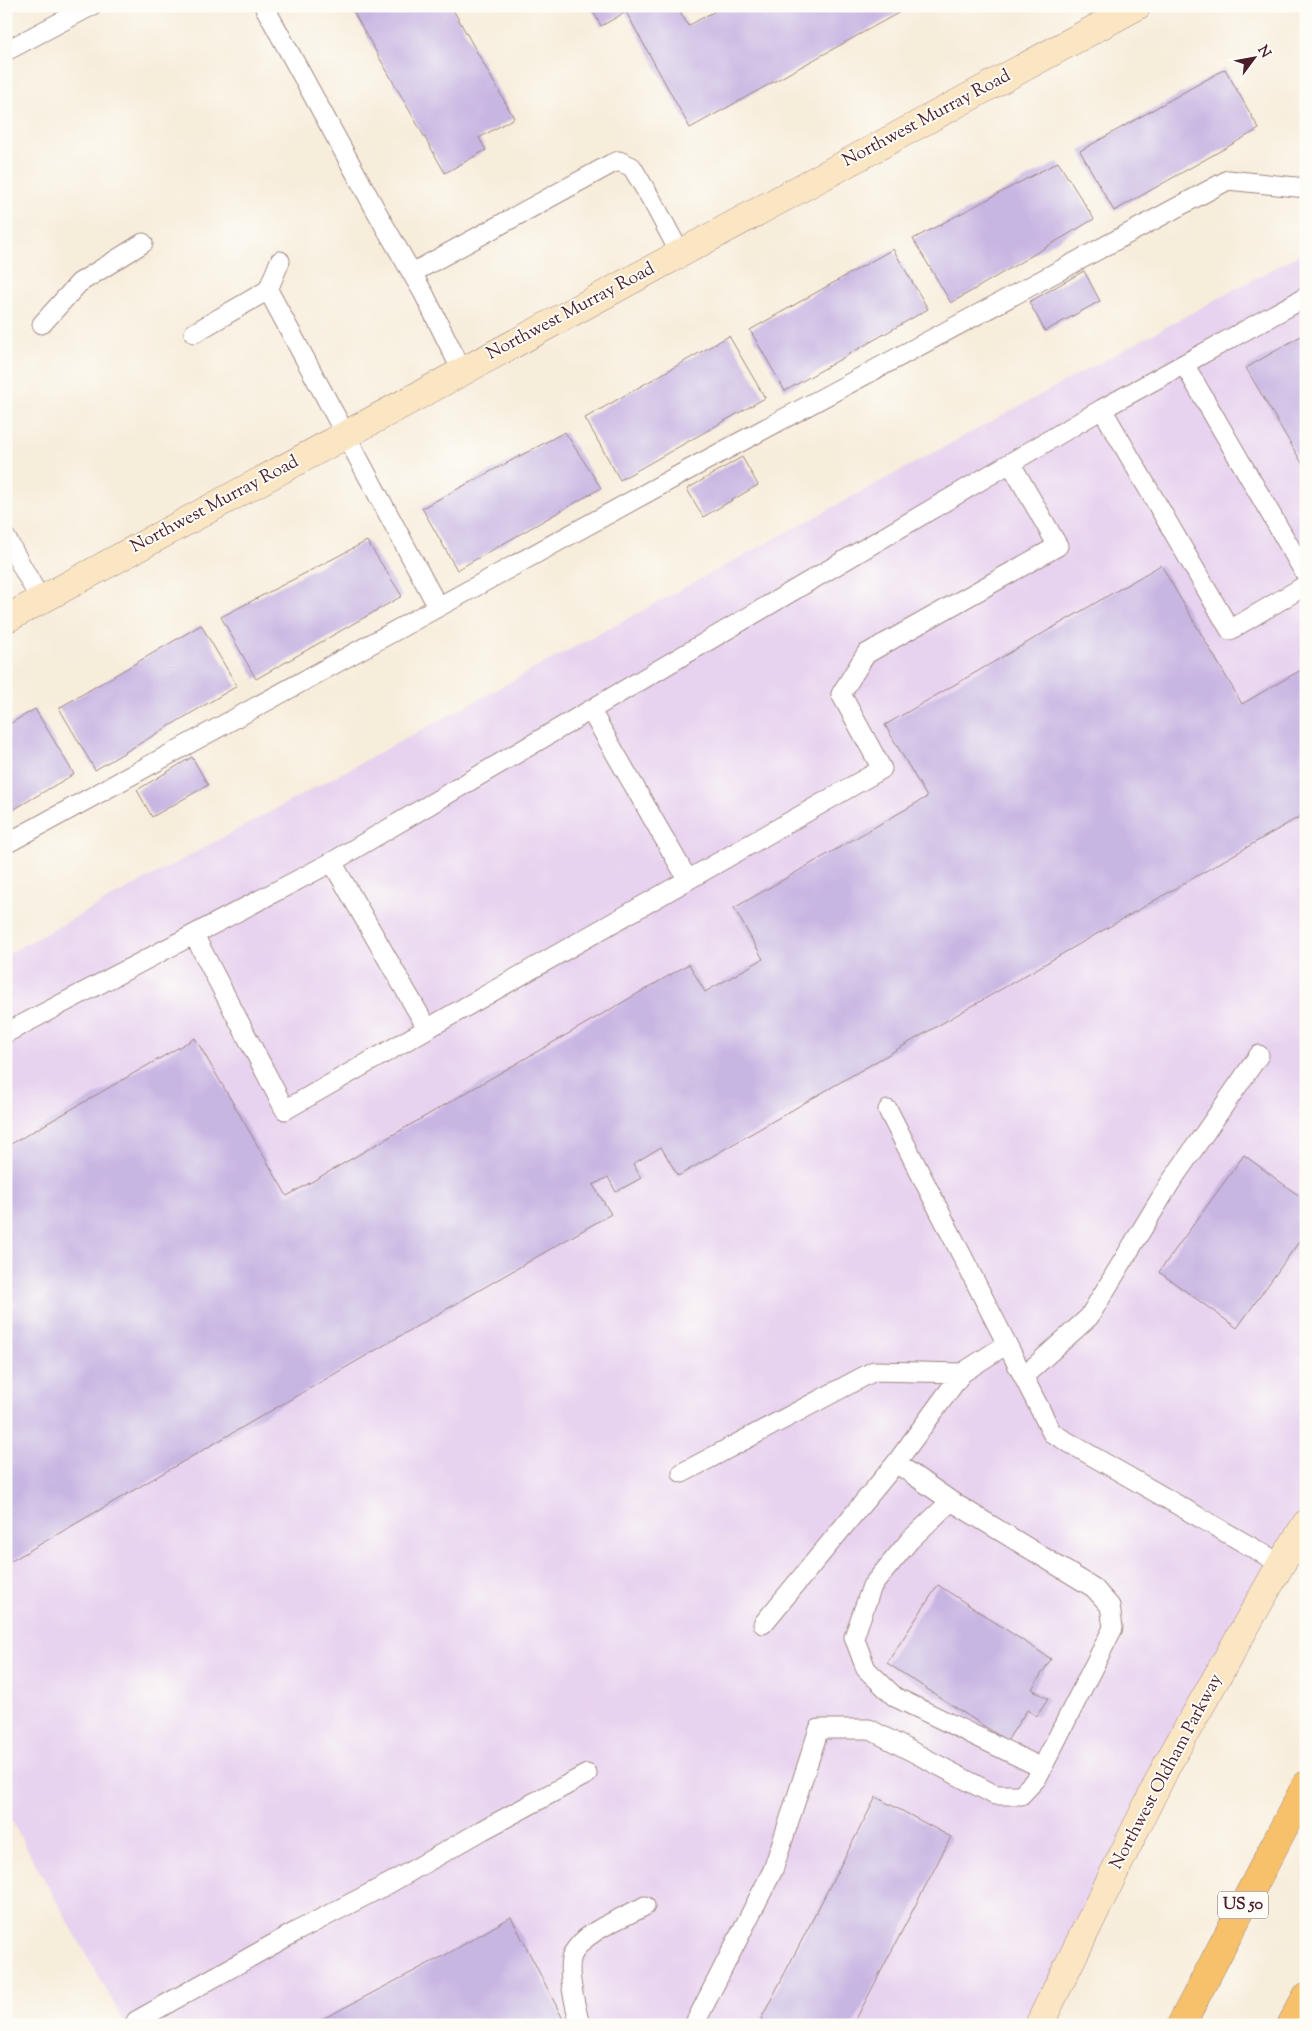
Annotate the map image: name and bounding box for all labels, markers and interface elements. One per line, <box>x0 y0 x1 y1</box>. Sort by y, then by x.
north arrow <box>1230 32 1280 82</box>
text: N <box>1252 42 1275 62</box>
street label: Northwest Murray Road <box>838 64 1016 174</box>
street label: Northwest Murray Road <box>482 257 660 367</box>
street label: Northwest Murray Road <box>126 450 304 560</box>
street label: Northwest Oldham Parkway <box>1104 1670 1230 1874</box>
road number: US 50 <box>1218 1892 1268 1918</box>

